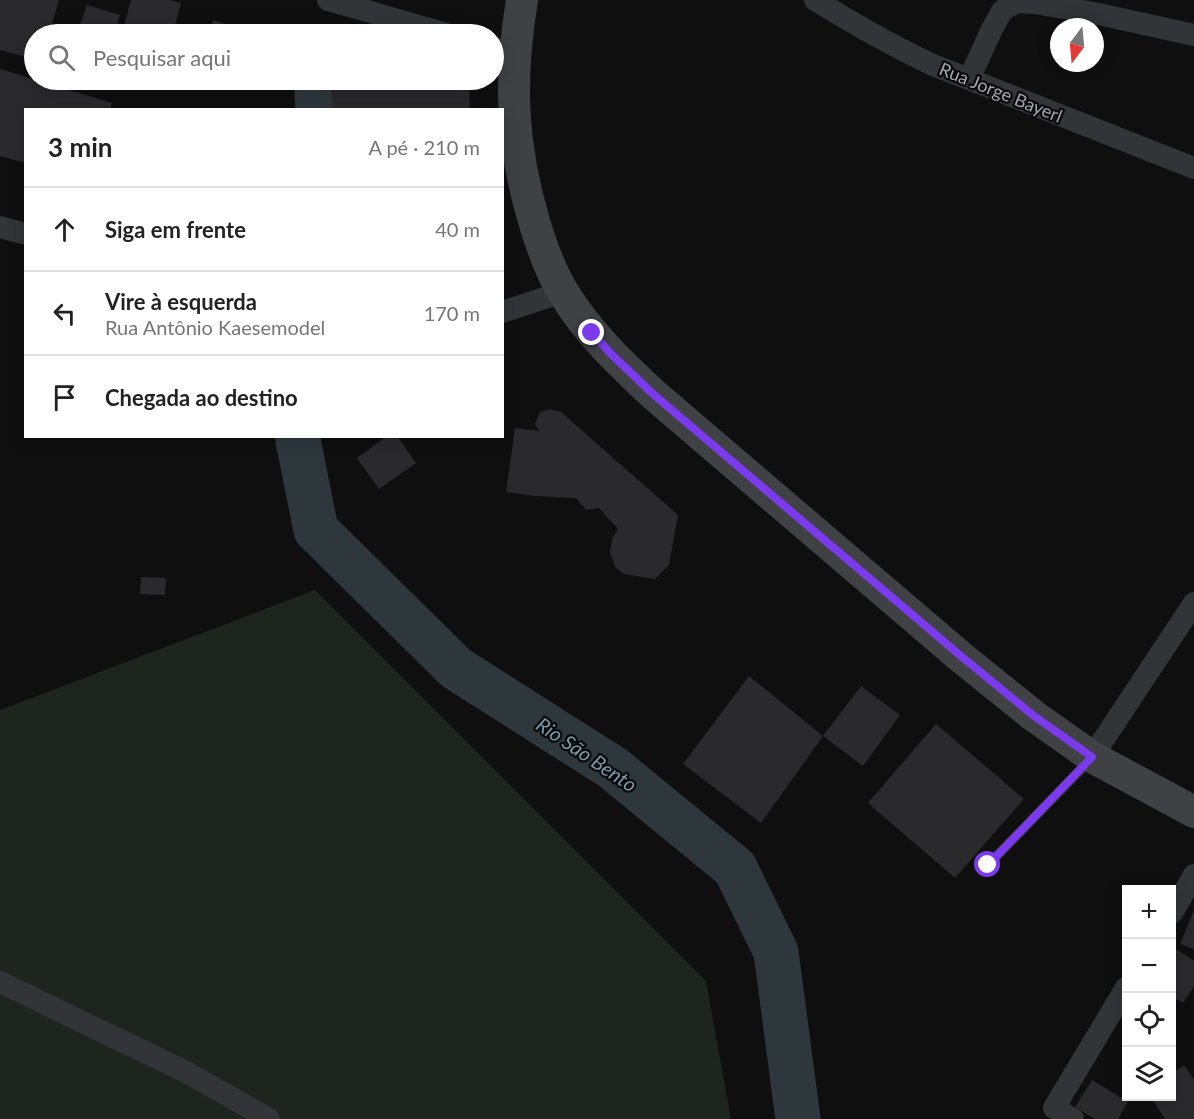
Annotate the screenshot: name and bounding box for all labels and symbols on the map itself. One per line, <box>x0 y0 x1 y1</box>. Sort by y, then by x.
north arrow <box>1050 18 1104 72</box>
street label: Rua Jorge Bayerl <box>936 57 1066 127</box>
route end <box>578 319 604 345</box>
water label: Rio São Bento <box>532 712 642 796</box>
route start <box>974 851 1000 877</box>

